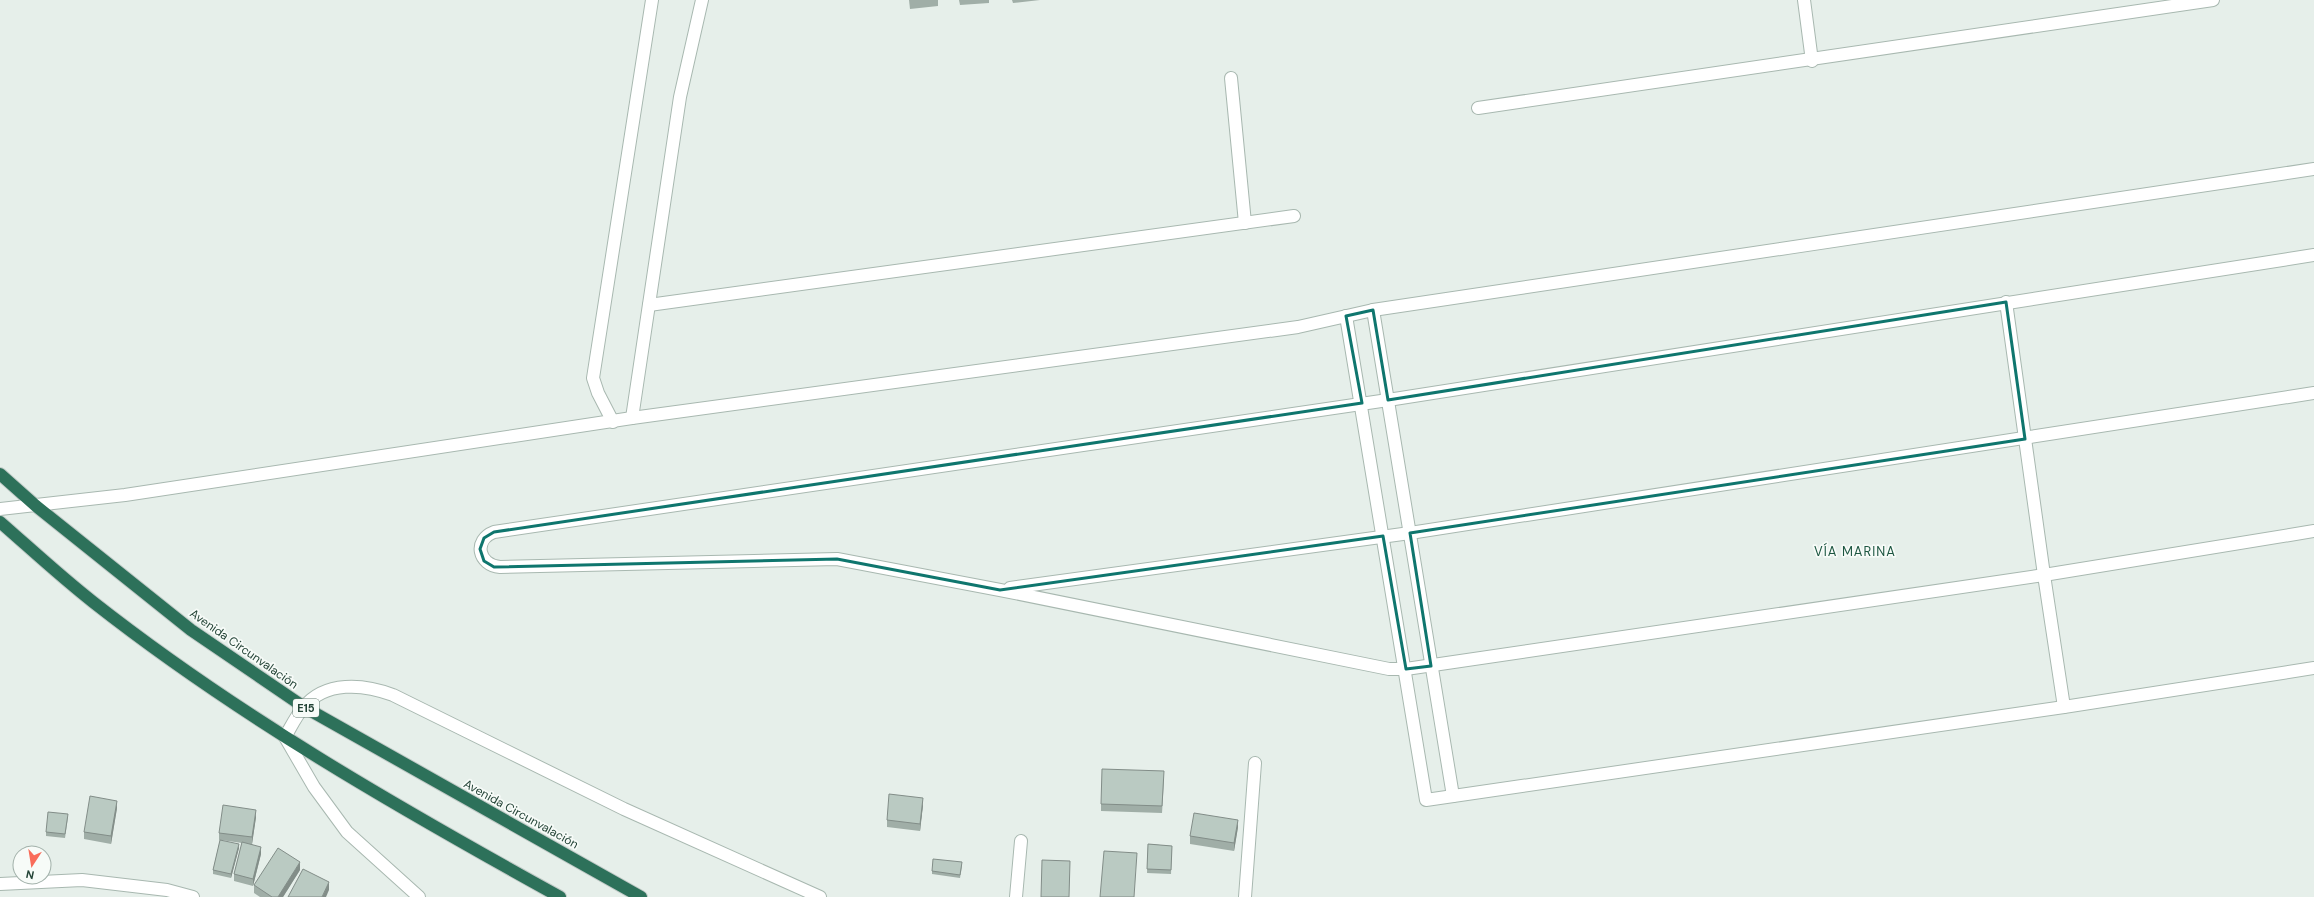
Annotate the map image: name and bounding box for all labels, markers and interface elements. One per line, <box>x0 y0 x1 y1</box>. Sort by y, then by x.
district label: VÍA MARINA <box>1814 542 1896 560</box>
street label: Avenida Circunvalación <box>187 605 301 693</box>
road number: E15 <box>293 699 319 717</box>
street label: Avenida Circunvalación <box>461 776 581 852</box>
north arrow <box>12 845 52 885</box>
text: N <box>25 867 35 882</box>

